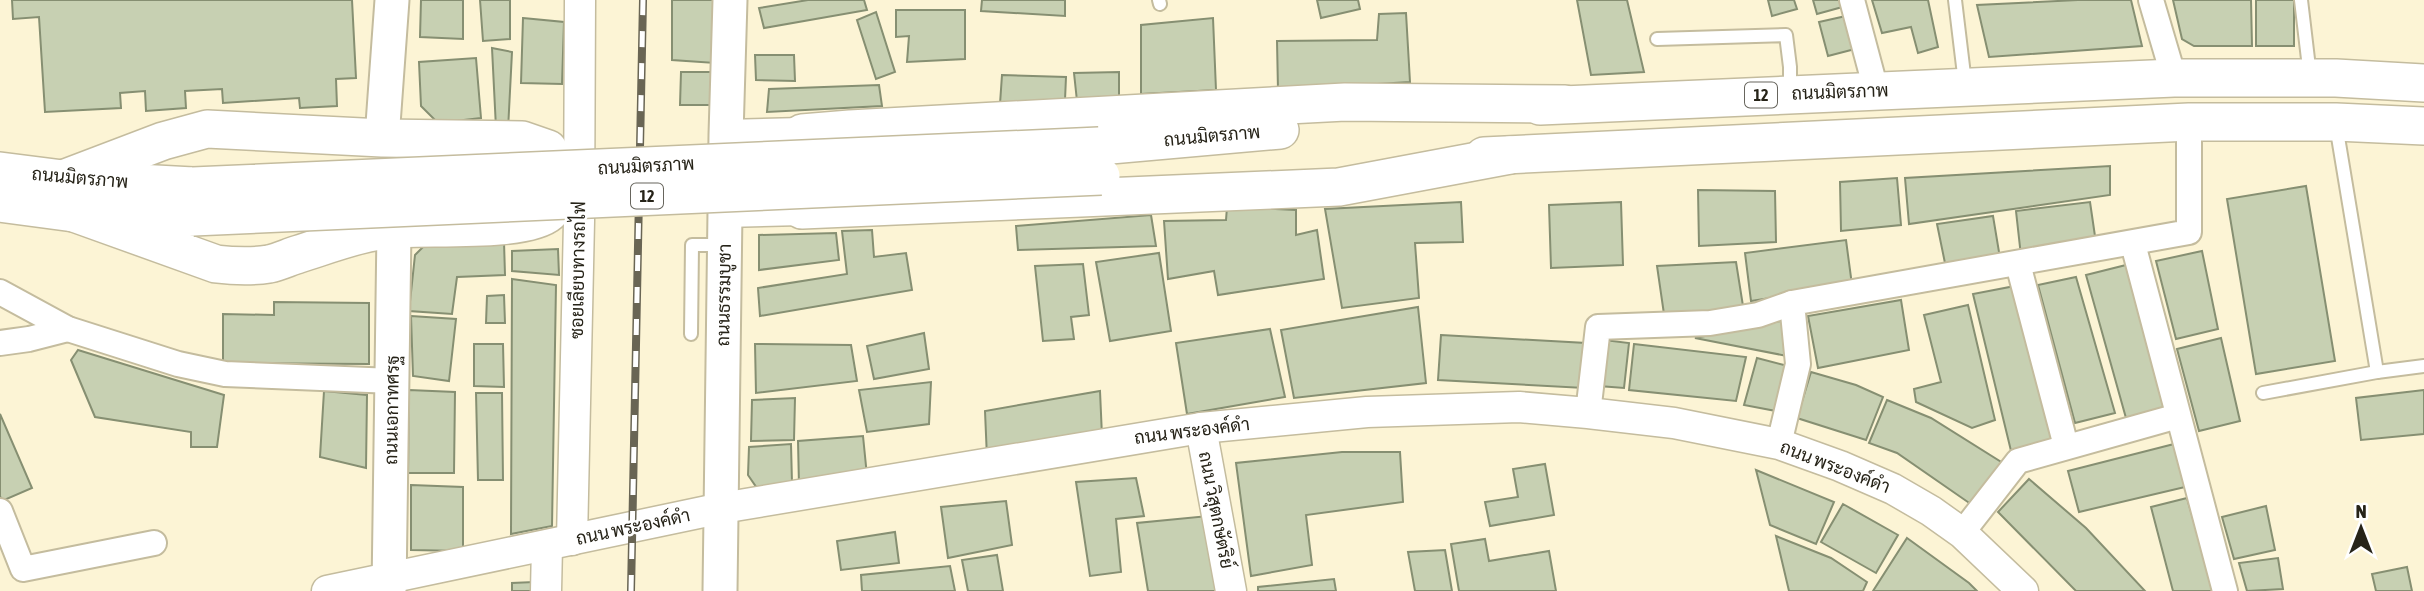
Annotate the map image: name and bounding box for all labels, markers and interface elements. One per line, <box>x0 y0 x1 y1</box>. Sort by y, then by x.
street label: ถนนมิตรภาพ <box>1791 79 1889 104</box>
road number: 12 <box>1745 82 1777 108</box>
street label: ถนนมิตรภาพ <box>1163 121 1261 150</box>
street label: ถนนมิตรภาพ <box>597 152 695 179</box>
street label: ถนนมิตรภาพ <box>31 163 129 192</box>
road number: 12 <box>631 184 663 208</box>
street label: ซอยเลียบทางรถไฟ <box>564 201 589 339</box>
street label: ถนนธรรมบูชา <box>712 243 738 347</box>
street label: ถนนเอกาทศรฐ <box>380 355 405 465</box>
street label: ถนน พระองค์ดำ <box>1133 411 1251 448</box>
street label: ถนน พระองค์ดำ <box>1777 434 1894 497</box>
street label: ถนน วิสุตกษัตริย์ <box>1193 449 1240 571</box>
north arrow <box>2326 493 2396 563</box>
text: N <box>2355 500 2367 522</box>
street label: ถนน พระองค์ดำ <box>574 502 692 549</box>

